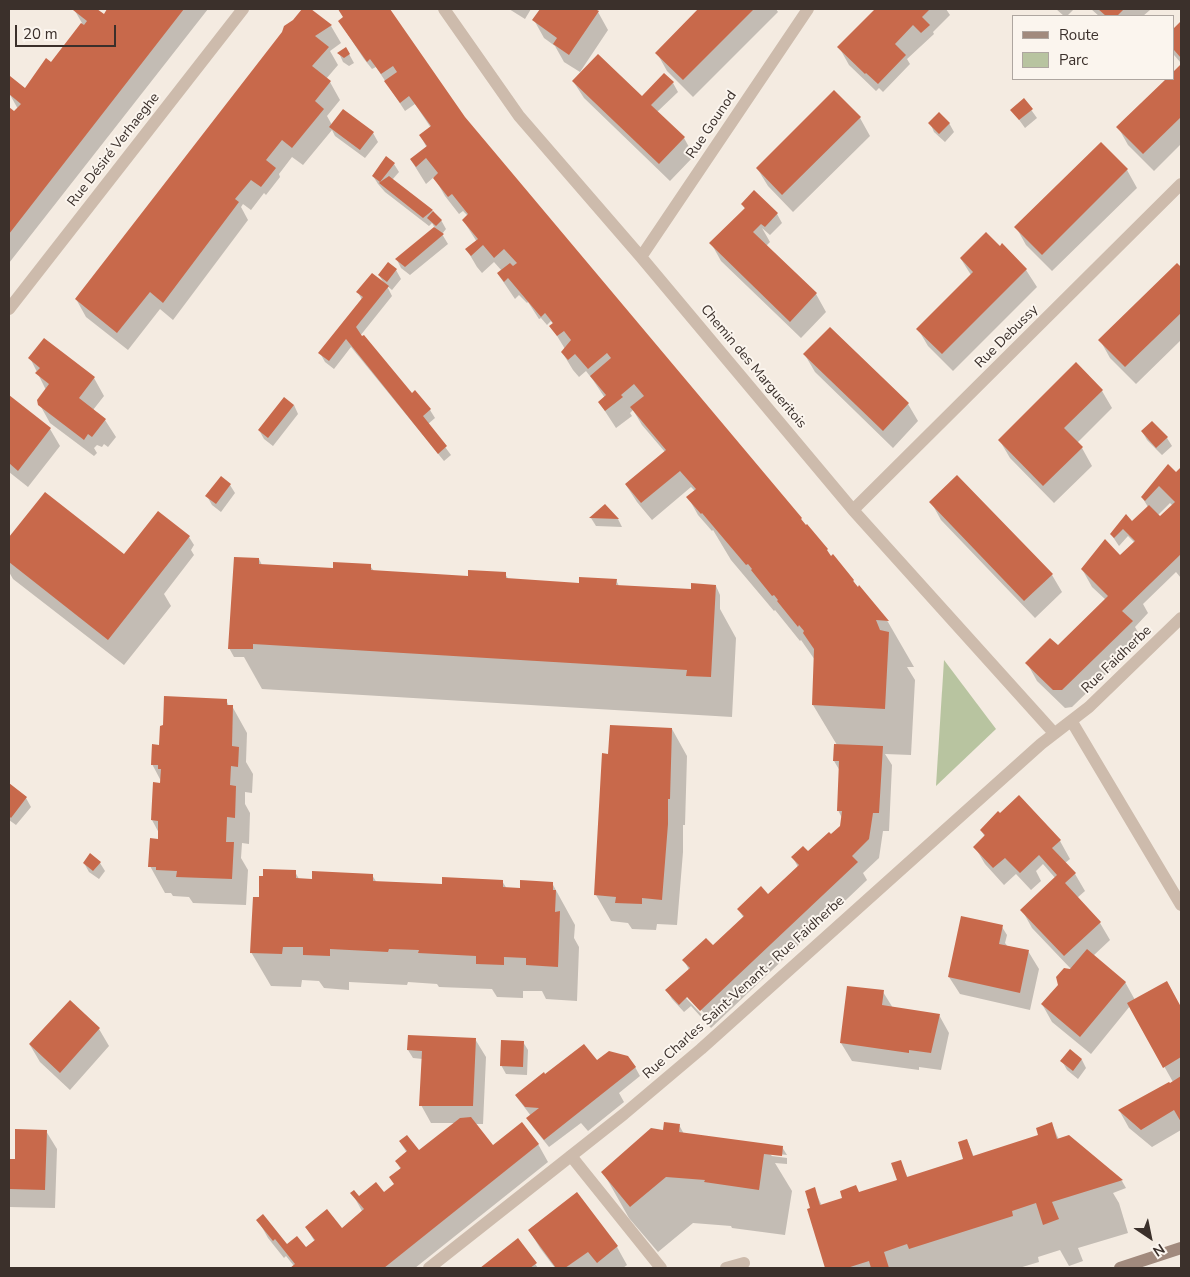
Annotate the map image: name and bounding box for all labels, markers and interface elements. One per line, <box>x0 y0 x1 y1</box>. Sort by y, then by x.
scale bar <box>18 15 119 47</box>
legend <box>1012 15 1175 80</box>
text: 20 m <box>23 24 58 44</box>
text: Route <box>1059 25 1099 45</box>
text: Parc <box>1059 50 1088 70</box>
street label: Rue Gounod <box>683 88 741 162</box>
street label: Rue Désiré Verhaeghe <box>64 90 164 210</box>
street label: Chemin des Margueritois <box>696 302 810 432</box>
street label: Rue Debussy <box>972 302 1042 372</box>
street label: Rue Faidherbe <box>1079 623 1155 697</box>
street label: Rue Charles Saint-Venant - Rue Faidherbe <box>640 893 848 1083</box>
north arrow <box>1125 1212 1175 1262</box>
text: N <box>1149 1239 1168 1261</box>

